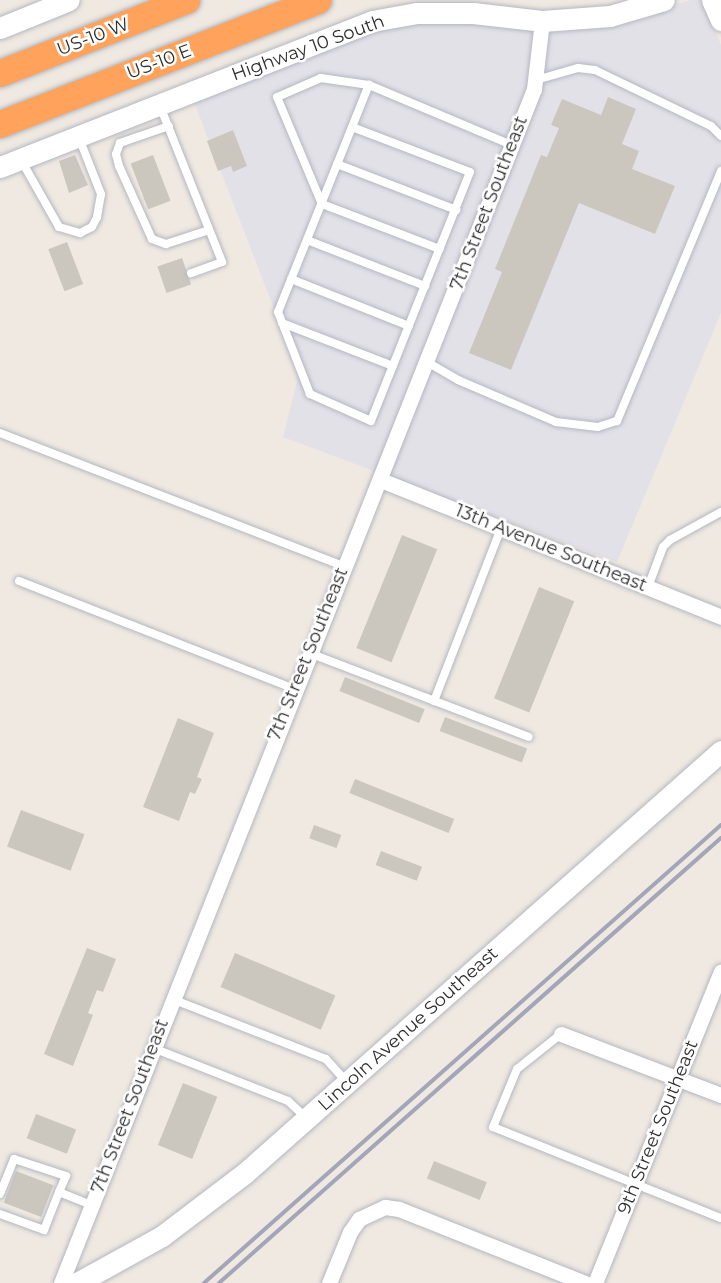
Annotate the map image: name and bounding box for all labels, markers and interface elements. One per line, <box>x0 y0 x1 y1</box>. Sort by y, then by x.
street label: Highway 10 South <box>229 10 387 86</box>
street label: US-10 W <box>54 13 132 61</box>
street label: US-10 E <box>124 40 194 84</box>
street label: 7th Street Southeast <box>446 113 532 293</box>
street label: 13th Avenue Southeast <box>452 500 650 596</box>
street label: 7th Street Southeast <box>263 564 353 744</box>
street label: Lincoln Avenue Southeast <box>314 943 502 1115</box>
street label: 7th Street Southeast <box>87 1016 173 1196</box>
street label: 9th Street Southeast <box>613 1037 703 1217</box>

